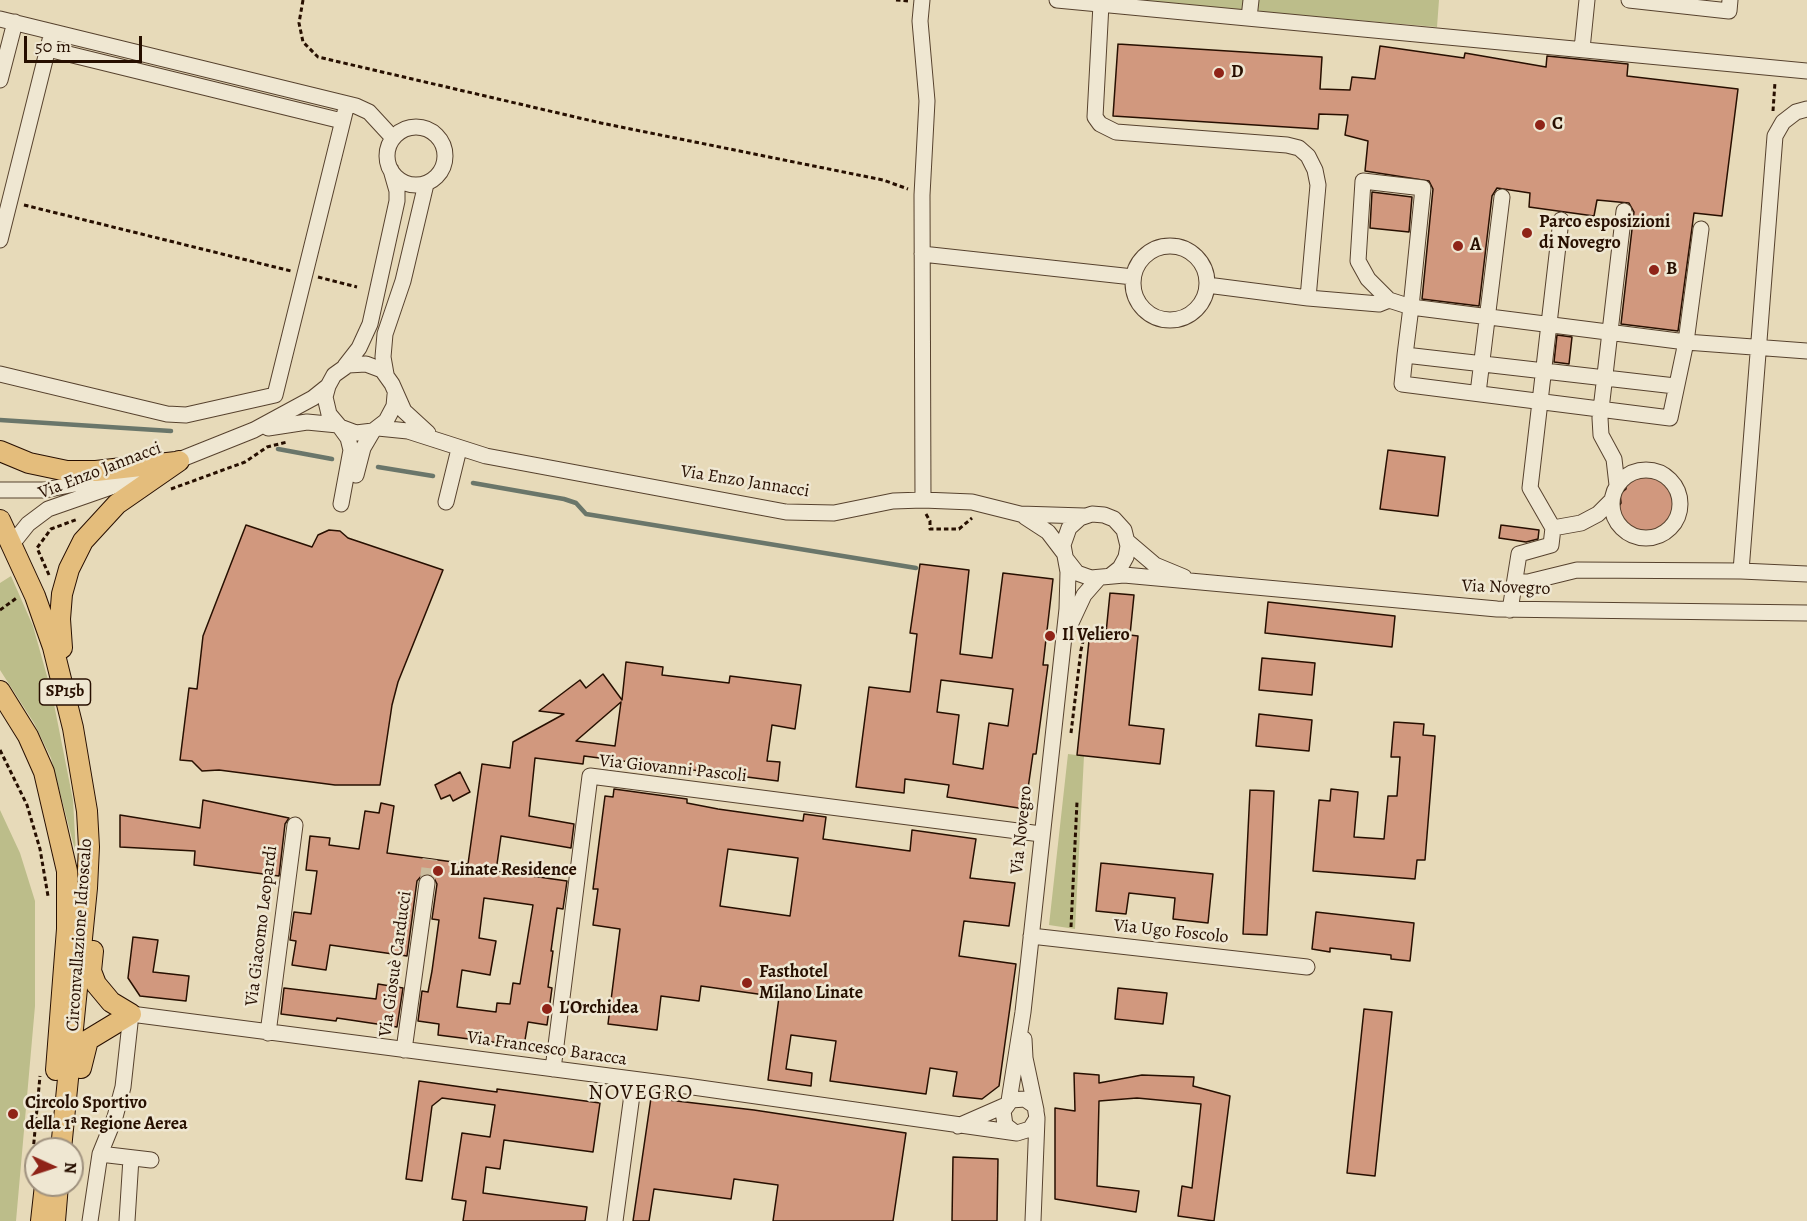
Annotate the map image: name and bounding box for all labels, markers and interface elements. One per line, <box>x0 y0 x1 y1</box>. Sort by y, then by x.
scale bar <box>27 24 146 62</box>
text: 50 m <box>35 34 71 58</box>
place label: D <box>1231 62 1243 84</box>
marker: D <box>1212 66 1226 80</box>
place label: C <box>1552 114 1563 136</box>
marker: C <box>1533 118 1547 132</box>
place label: Parco esposizioni di Novegro <box>1539 212 1670 254</box>
marker: Parco esposizioni di Novegro <box>1520 226 1534 240</box>
place label: A <box>1470 235 1481 257</box>
marker: A <box>1451 239 1465 253</box>
place label: B <box>1666 259 1677 281</box>
marker: B <box>1647 263 1661 277</box>
street label: Via Enzo Jannacci <box>35 438 165 504</box>
street label: Via Enzo Jannacci <box>679 461 811 503</box>
street label: Via Novegro <box>1461 576 1551 600</box>
place label: Il Veliero <box>1062 625 1130 647</box>
marker: Il Veliero <box>1043 629 1057 643</box>
road number: SP15b <box>40 679 90 705</box>
street label: Via Giovanni Pascoli <box>598 751 748 787</box>
street label: Via Novegro <box>1007 785 1037 875</box>
street label: Circonvallazione Idroscalo <box>62 838 98 1032</box>
street label: Via Giacomo Leopardi <box>241 844 283 1008</box>
place label: Linate Residence <box>450 860 577 882</box>
marker: Linate Residence <box>431 864 445 878</box>
street label: Via Giosuè Carducci <box>375 890 417 1038</box>
street label: Via Ugo Foscolo <box>1112 915 1230 949</box>
place label: Fasthotel Milano Linate <box>759 962 863 1004</box>
marker: Fasthotel Milano Linate <box>740 976 754 990</box>
place label: L'Orchidea <box>559 998 639 1020</box>
marker: L'Orchidea <box>540 1002 554 1016</box>
street label: Via Francesco Baracca <box>466 1027 628 1071</box>
district label: NOVEGRO <box>588 1081 694 1107</box>
place label: Circolo Sportivo della 1ª Regione Aerea <box>25 1093 188 1136</box>
marker: Circolo Sportivo della 1ª Regione Aerea <box>6 1107 20 1121</box>
north arrow <box>24 1137 84 1197</box>
text: N <box>59 1161 81 1174</box>

